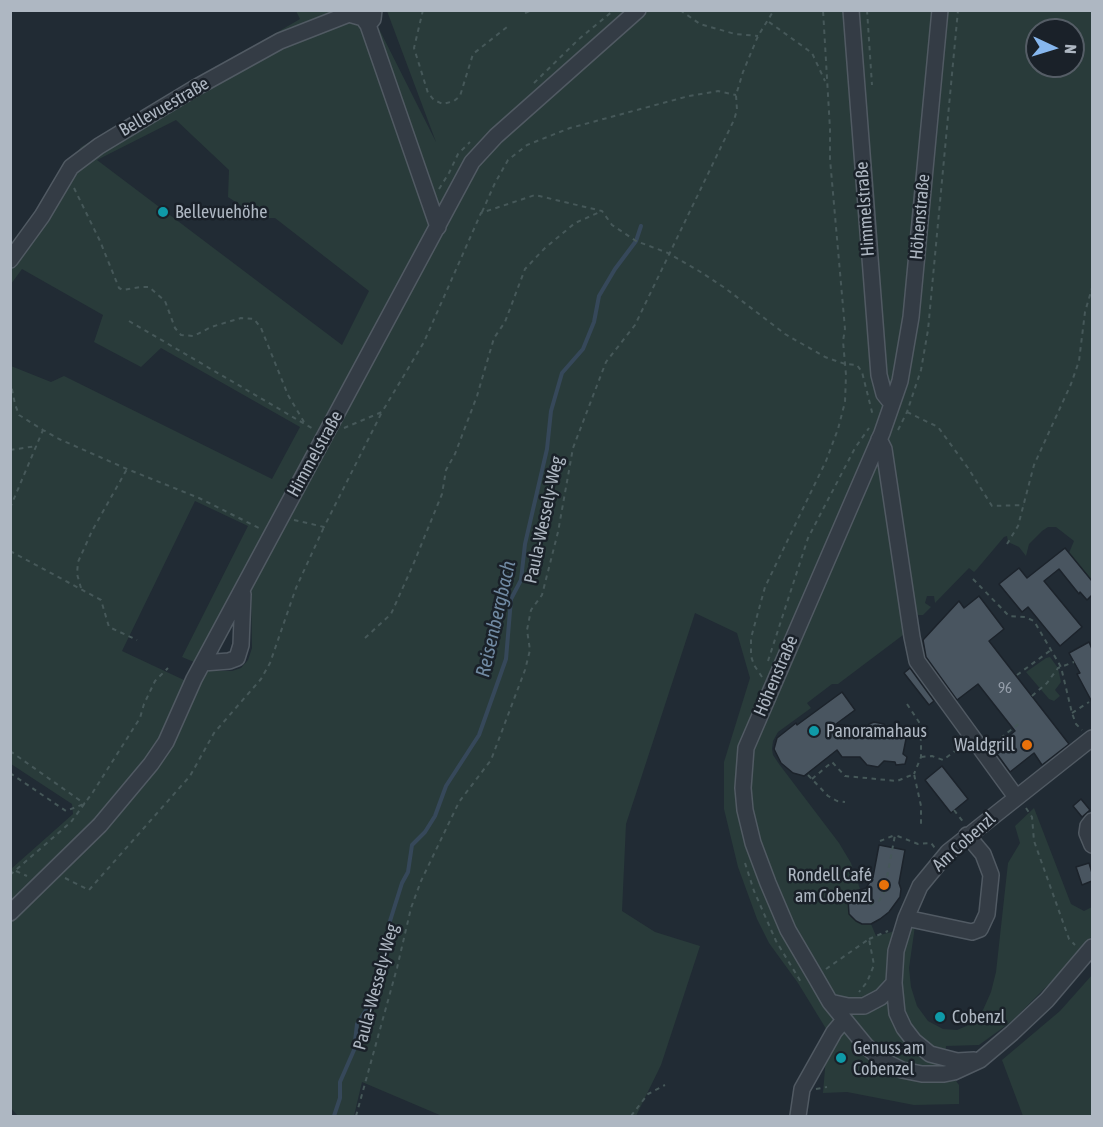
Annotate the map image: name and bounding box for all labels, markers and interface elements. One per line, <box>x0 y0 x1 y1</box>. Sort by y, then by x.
north arrow <box>1025 18 1085 78</box>
text: N <box>1062 44 1080 54</box>
street label: Bellevuestraße <box>115 73 213 141</box>
street label: Himmelstraße <box>851 161 879 257</box>
street label: Höhenstraße <box>905 173 935 261</box>
place label: Bellevuehöhe <box>175 201 267 223</box>
marker: Bellevuehöhe <box>156 205 170 219</box>
street label: Himmelstraße <box>283 407 347 501</box>
street label: Paula-Wessely-Weg <box>520 454 568 586</box>
water label: Reisenbergbach <box>471 558 521 680</box>
street label: Höhenstraße <box>749 632 803 720</box>
house number: 96 <box>998 679 1012 697</box>
place label: Panoramahaus <box>826 720 927 742</box>
marker: Panoramahaus <box>807 724 821 738</box>
place label: Waldgrill <box>954 734 1015 756</box>
marker: Waldgrill <box>1020 738 1034 752</box>
street label: Am Cobenzl <box>928 808 1000 876</box>
place label: Rondell Café am Cobenzl <box>787 864 872 906</box>
marker: Rondell Café am Cobenzl <box>877 878 891 892</box>
street label: Paula-Wessely-Weg <box>349 922 403 1052</box>
place label: Cobenzl <box>952 1006 1005 1028</box>
marker: Cobenzl <box>933 1010 947 1024</box>
place label: Genuss am Cobenzel <box>853 1037 925 1080</box>
marker: Genuss am Cobenzel <box>834 1051 848 1065</box>

